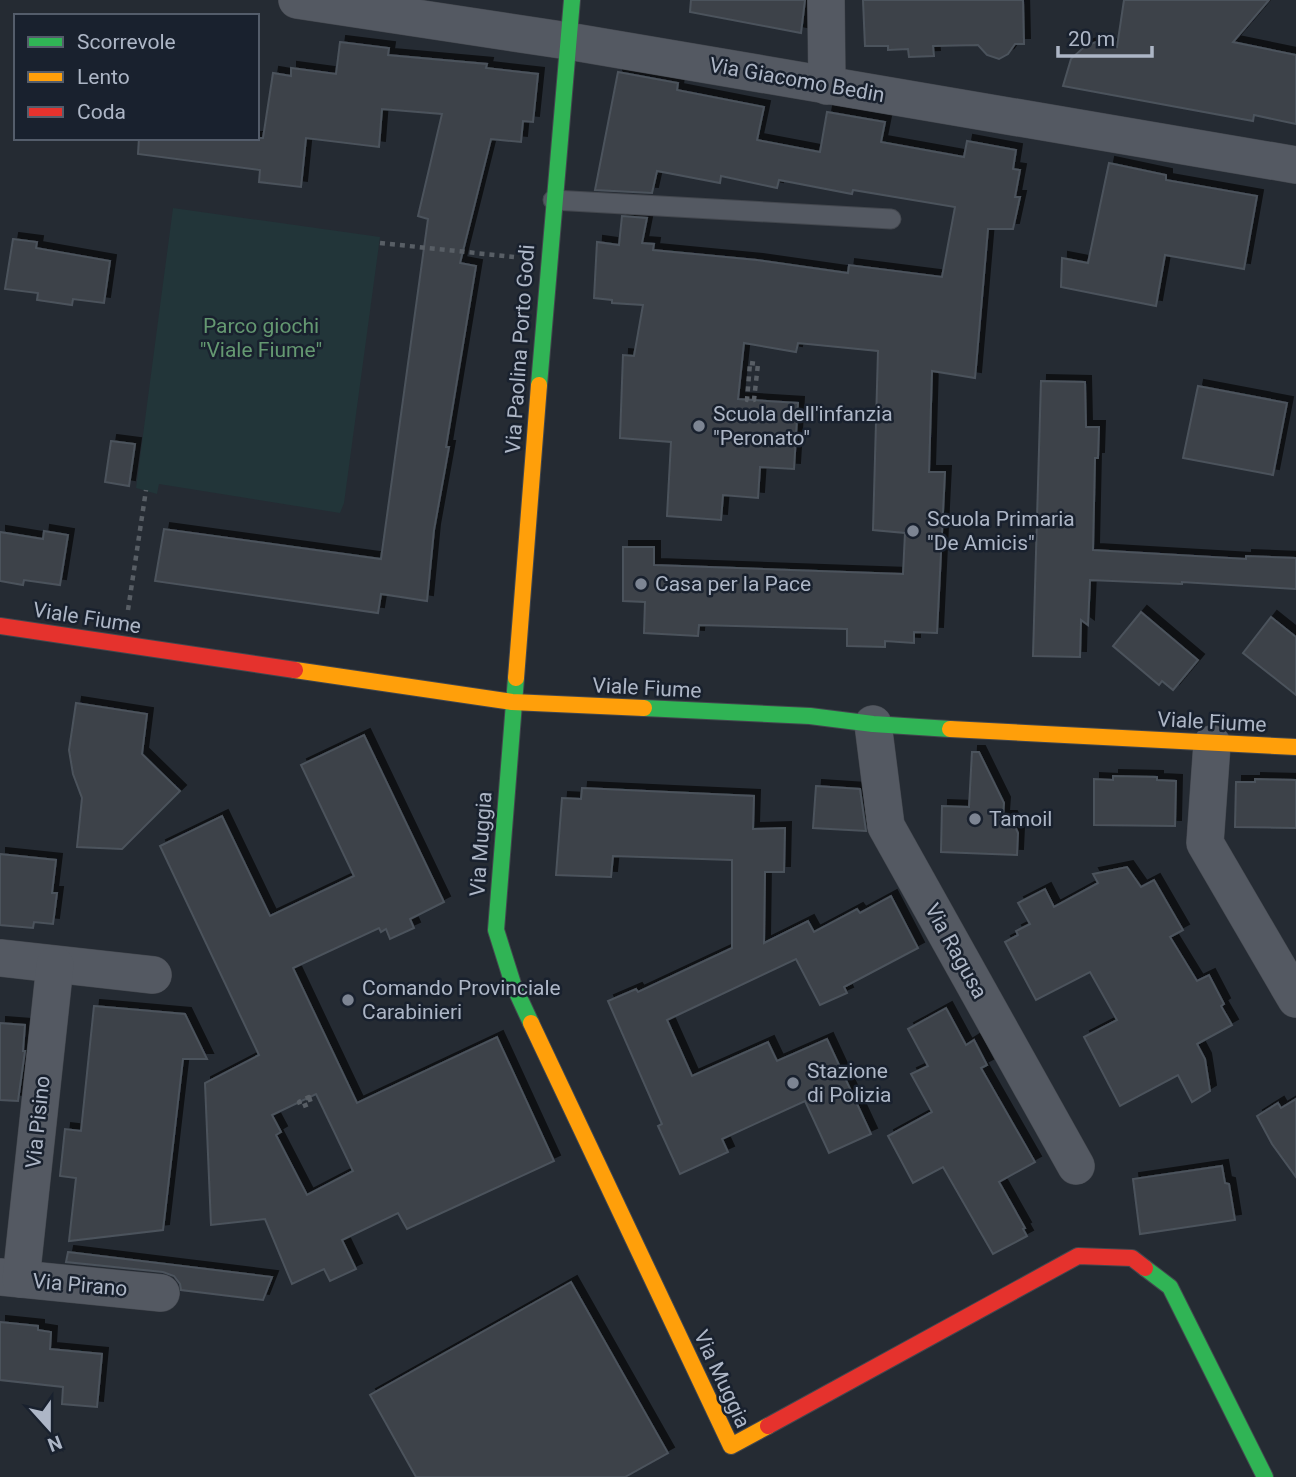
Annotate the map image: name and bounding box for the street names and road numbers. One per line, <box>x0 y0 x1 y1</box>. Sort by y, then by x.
street label: Via Giacomo Bedin <box>708 53 886 107</box>
street label: Via Paolina Porto Godi <box>501 243 539 455</box>
street label: Viale Fiume <box>31 598 143 638</box>
street label: Viale Fiume <box>592 673 702 703</box>
street label: Viale Fiume <box>1157 707 1267 737</box>
street label: Via Muggia <box>465 791 497 897</box>
street label: Via Ragusa <box>920 899 992 1003</box>
street label: Via Pisino <box>21 1074 55 1169</box>
street label: Via Pirano <box>32 1269 128 1301</box>
street label: Via Muggia <box>689 1326 755 1432</box>

